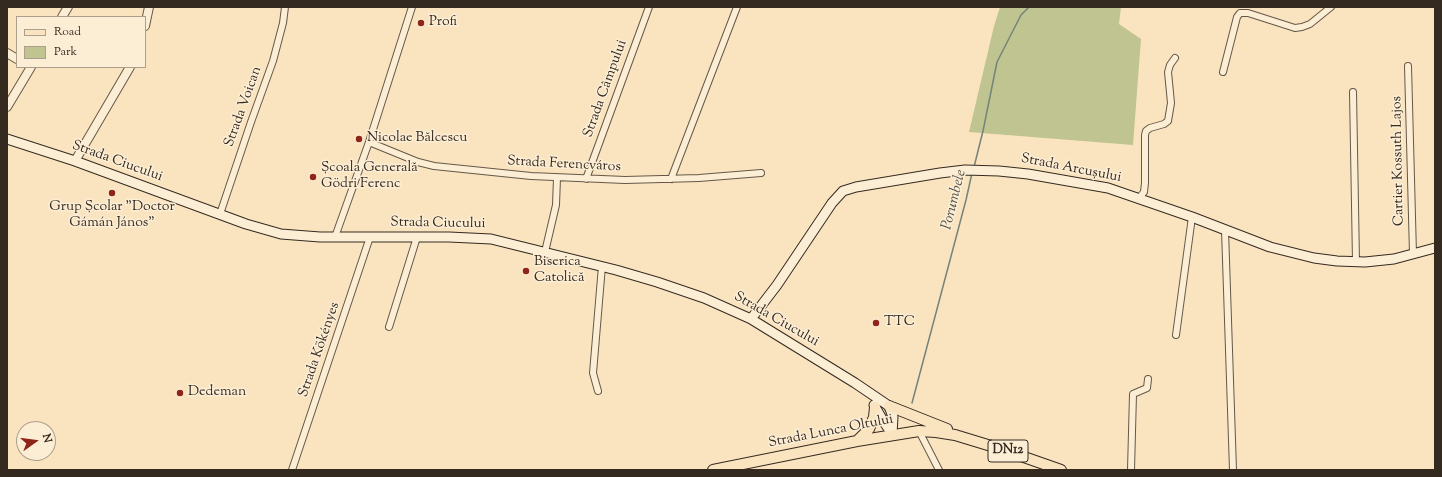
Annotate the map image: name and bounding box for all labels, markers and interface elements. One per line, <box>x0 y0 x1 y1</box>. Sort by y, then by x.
place label: Profi <box>429 15 457 31</box>
legend <box>16 16 146 68</box>
marker: Profi <box>416 18 426 28</box>
text: Road <box>54 23 81 41</box>
street label: Strada Câmpului <box>581 38 631 140</box>
text: Park <box>54 43 77 61</box>
street label: Strada Voican <box>222 64 266 150</box>
street label: Cartier Kossuth Lajos <box>1389 96 1409 226</box>
place label: Nicolae Bălcescu <box>367 131 467 147</box>
marker: Nicolae Bălcescu <box>354 134 364 144</box>
street label: Strada Ciucului <box>69 138 165 186</box>
street label: Strada Arcușului <box>1019 151 1123 187</box>
street label: Strada Ferencváros <box>507 154 621 176</box>
place label: Școala Generală Gödri Ferenc <box>321 161 418 194</box>
water label: Porumbele <box>939 168 971 232</box>
marker: Școala Generală Gödri Ferenc <box>308 172 318 182</box>
marker: Grup Școlar "Doctor Gámán János" <box>107 188 117 198</box>
place label: Grup Școlar "Doctor Gámán János" <box>49 200 175 232</box>
street label: Strada Ciucului <box>390 215 486 233</box>
place label: Biserica Catolică <box>534 255 584 288</box>
marker: Biserica Catolică <box>521 266 531 276</box>
street label: Strada Ciucului <box>731 289 821 351</box>
street label: Strada Kökényes <box>296 300 344 400</box>
place label: TTC <box>884 315 915 331</box>
marker: TTC <box>871 318 881 328</box>
place label: Dedeman <box>188 385 246 401</box>
marker: Dedeman <box>175 388 185 398</box>
street label: Strada Lunca Oltului <box>767 412 895 452</box>
north arrow <box>16 421 56 461</box>
text: N <box>38 432 55 445</box>
road number: DN12 <box>988 440 1028 462</box>

